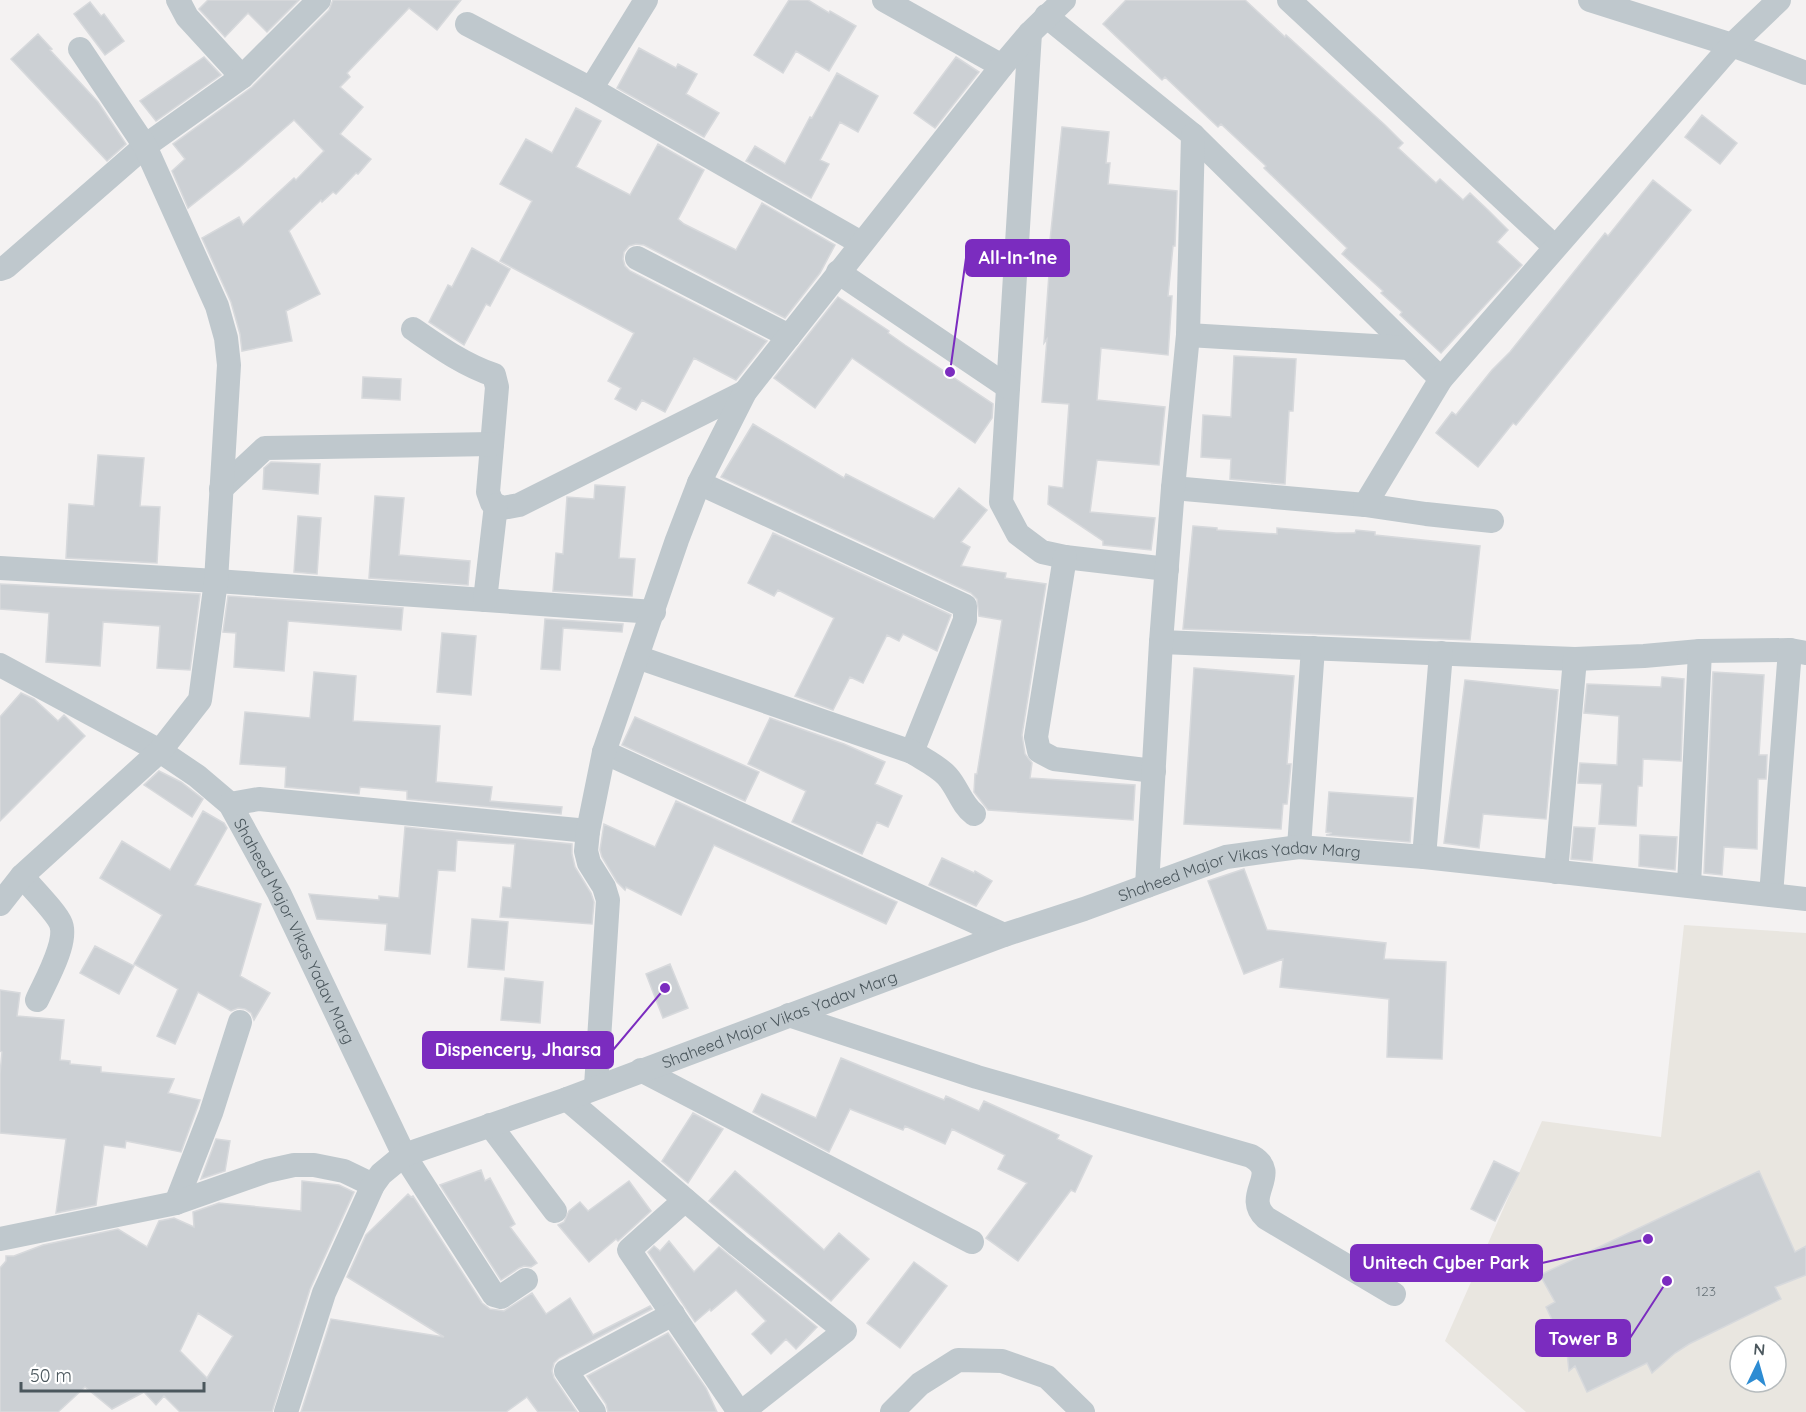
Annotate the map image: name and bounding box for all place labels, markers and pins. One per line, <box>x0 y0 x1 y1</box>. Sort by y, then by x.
callout: All-In-1ne <box>966 240 1069 276</box>
callout: Dispencery, Jharsa <box>423 1032 613 1068</box>
callout: Unitech Cyber Park <box>1351 1245 1542 1281</box>
callout: Tower B <box>1536 1320 1630 1356</box>

